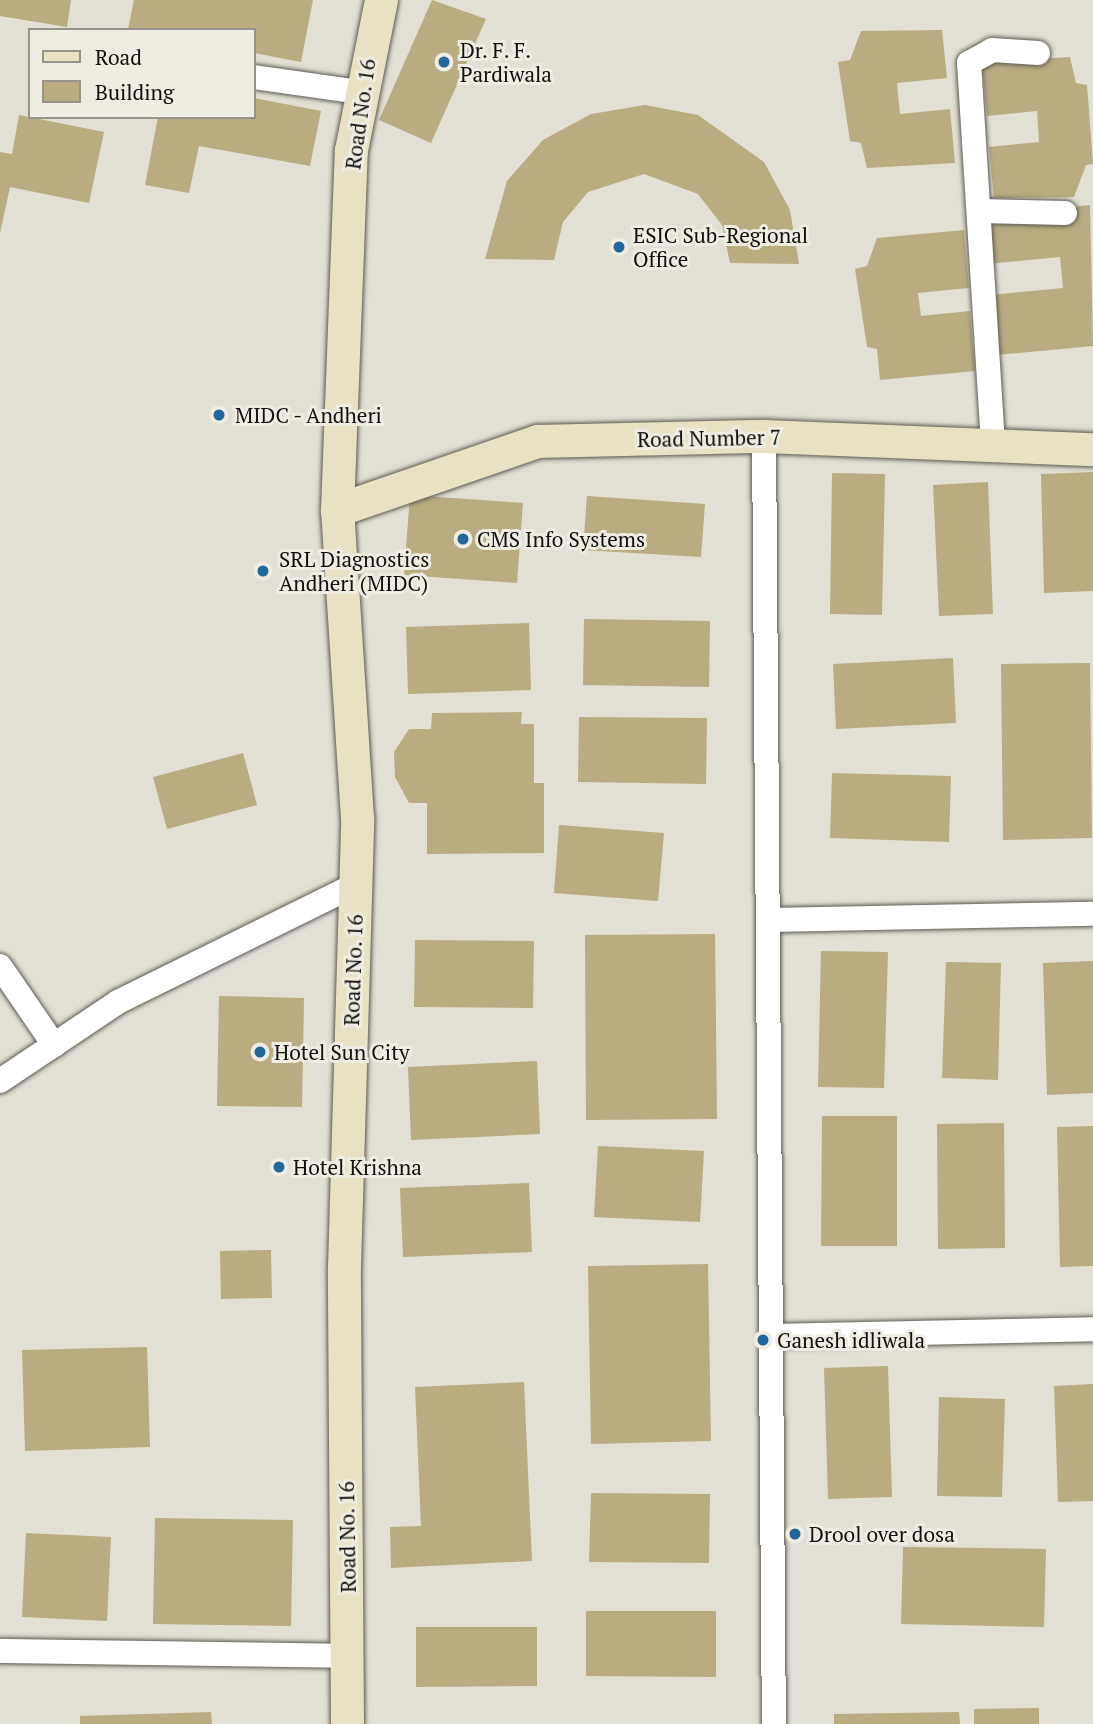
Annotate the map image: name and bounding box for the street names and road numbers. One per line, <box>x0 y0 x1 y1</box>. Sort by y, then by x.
street label: Road No. 16 <box>340 57 380 171</box>
street label: Road Number 7 <box>637 424 781 452</box>
street label: Road No. 16 <box>338 913 368 1027</box>
street label: Road No. 16 <box>333 1481 361 1593</box>

